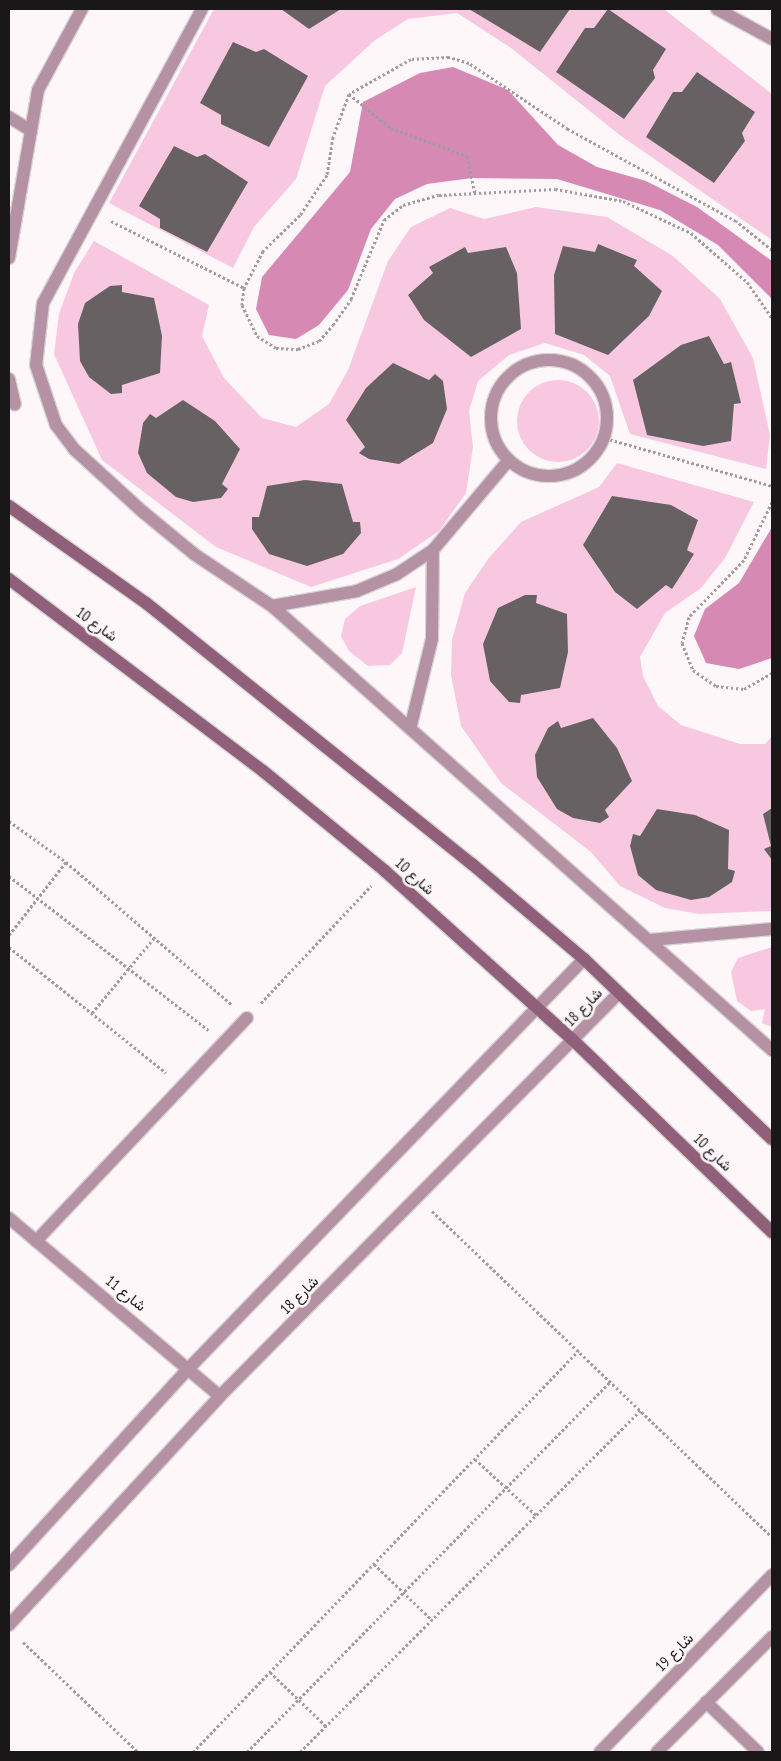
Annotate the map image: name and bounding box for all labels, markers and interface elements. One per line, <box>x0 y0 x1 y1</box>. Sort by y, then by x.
street label: شارع 10 <box>73 603 121 645</box>
street label: شارع 10 <box>392 854 438 898</box>
street label: شارع 18 <box>560 984 606 1030</box>
street label: شارع 10 <box>690 1129 736 1175</box>
street label: شارع 11 <box>102 1271 150 1315</box>
street label: شارع 18 <box>276 1272 322 1318</box>
street label: شارع 19 <box>651 1629 697 1675</box>

